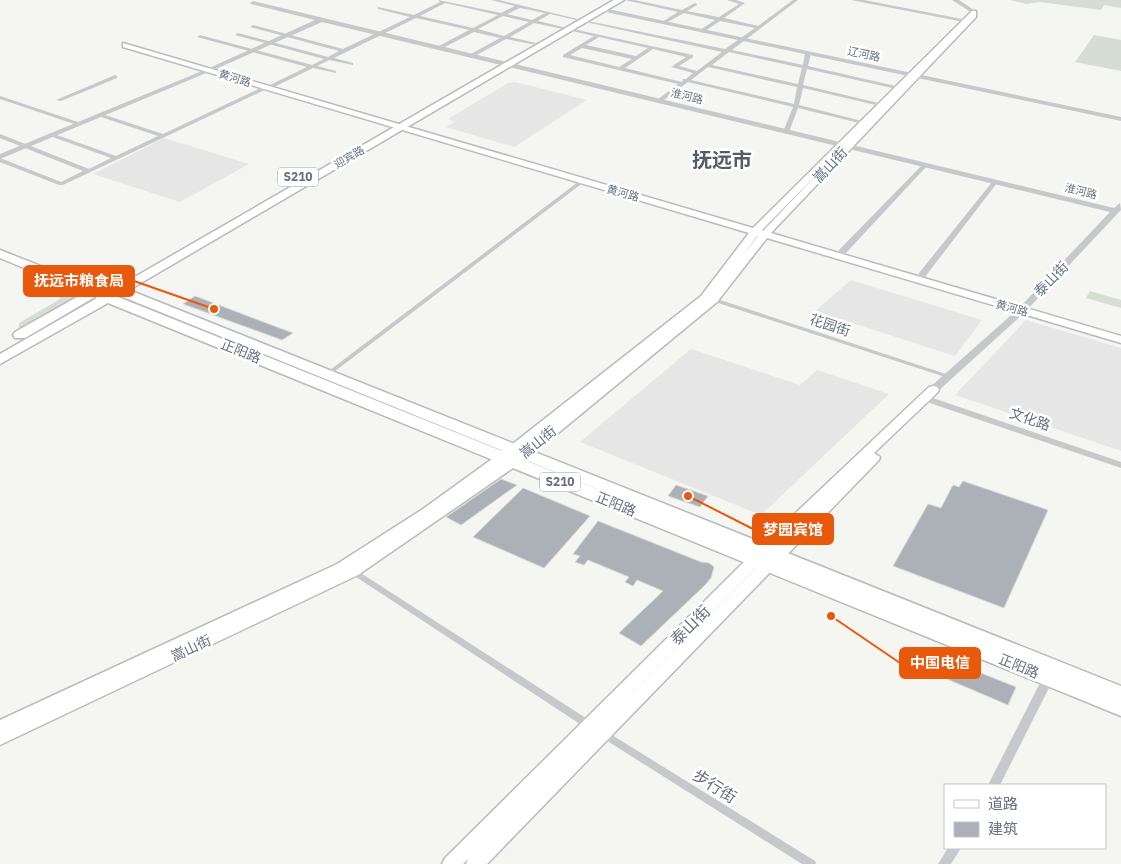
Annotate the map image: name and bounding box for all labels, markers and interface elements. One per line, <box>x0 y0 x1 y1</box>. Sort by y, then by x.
street label: 辽河路 <box>846 44 882 64</box>
street label: 黄河路 <box>217 66 253 90</box>
street label: 淮河路 <box>669 85 705 107</box>
street label: 迎宾路 <box>331 143 367 171</box>
street label: 嵩山街 <box>809 144 851 186</box>
district label: 抚远市 <box>692 146 752 173</box>
road number: S210 <box>278 168 318 186</box>
street label: 淮河路 <box>1063 180 1099 202</box>
street label: 黄河路 <box>605 182 641 204</box>
street label: 泰山街 <box>1030 258 1072 300</box>
callout: 抚远市粮食局 <box>24 266 134 296</box>
text: 抚远市粮食局 <box>34 271 124 290</box>
street label: 黄河路 <box>994 297 1030 319</box>
street label: 花园街 <box>807 310 853 340</box>
street label: 正阳路 <box>218 335 264 367</box>
street label: 文化路 <box>1007 404 1053 434</box>
street label: 嵩山街 <box>516 422 560 462</box>
road number: S210 <box>540 472 580 492</box>
street label: 正阳路 <box>593 488 639 520</box>
callout: 梦园宾馆 <box>753 514 833 544</box>
text: 梦园宾馆 <box>763 520 823 539</box>
street label: 泰山街 <box>666 601 714 649</box>
street label: 嵩山街 <box>168 631 214 665</box>
callout: 中国电信 <box>900 648 980 678</box>
street label: 正阳路 <box>996 650 1042 682</box>
text: 中国电信 <box>910 653 970 672</box>
street label: 步行街 <box>689 765 741 807</box>
legend <box>944 784 1106 849</box>
text: 道路 <box>988 794 1018 813</box>
text: 建筑 <box>988 819 1018 838</box>

